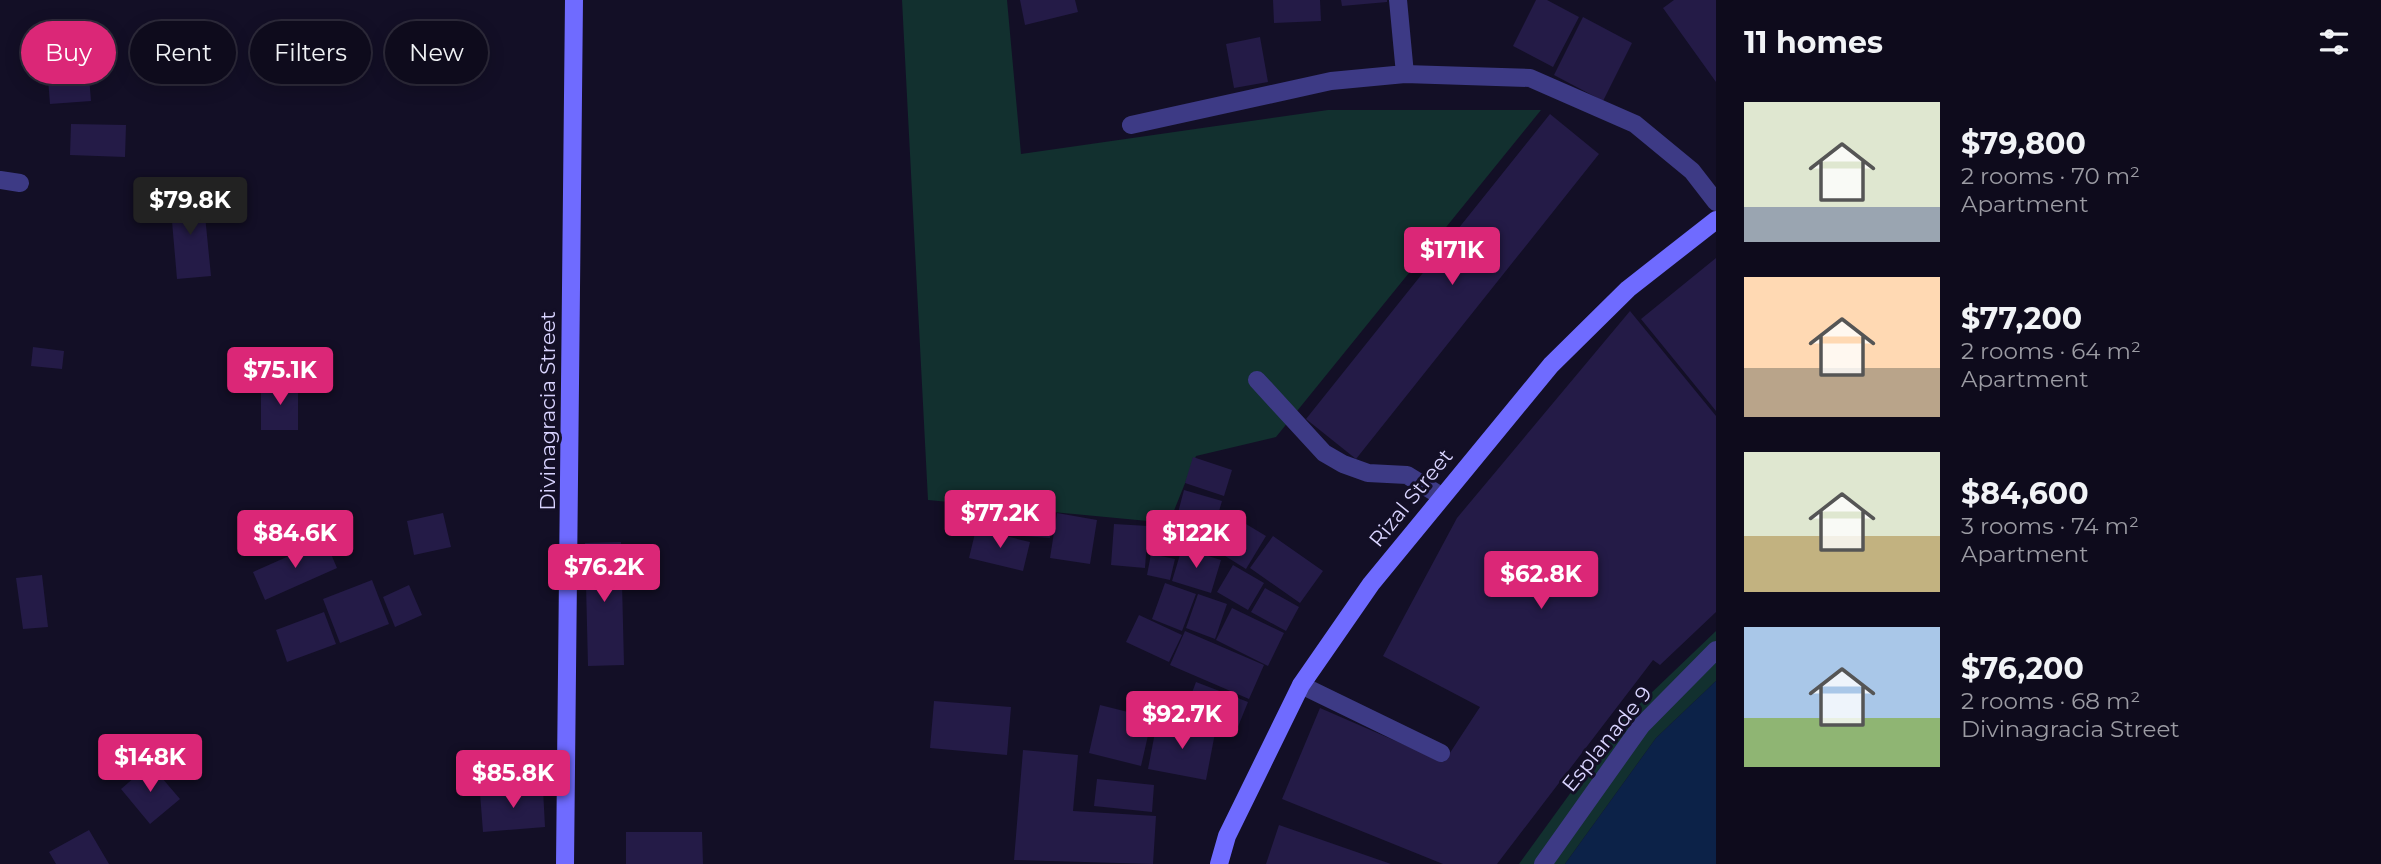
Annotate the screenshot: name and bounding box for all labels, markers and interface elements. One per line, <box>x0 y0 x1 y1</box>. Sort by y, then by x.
chip: Buy <box>21 21 116 84</box>
chip: Rent <box>130 21 236 84</box>
chip: Filters <box>250 21 371 84</box>
chip: New <box>385 21 488 84</box>
icon: filters <box>2315 23 2353 61</box>
text: 11 homes <box>1744 24 1883 61</box>
text: $79,800 <box>1961 125 2086 162</box>
icon: home <box>1800 130 1884 214</box>
text: 2 rooms · 70 m² <box>1961 162 2140 190</box>
pin: $79.8K <box>133 177 247 237</box>
text: $79.8K <box>149 186 231 214</box>
text: Apartment <box>1961 190 2089 218</box>
pin: $171K <box>1403 228 1501 287</box>
text: $171K <box>1420 236 1484 264</box>
text: $77,200 <box>1961 300 2082 337</box>
icon: home <box>1800 305 1884 389</box>
street label: Divinagracia Street <box>535 311 560 511</box>
text: 2 rooms · 64 m² <box>1961 337 2141 365</box>
pin: $75.1K <box>223 348 337 407</box>
text: $75.1K <box>243 356 317 384</box>
text: Apartment <box>1961 365 2089 393</box>
street label: Rizal Street <box>1364 444 1458 552</box>
text: $84,600 <box>1961 475 2089 512</box>
icon: home <box>1800 480 1884 564</box>
pin: $77.2K <box>943 490 1057 550</box>
text: $77.2K <box>961 499 1039 527</box>
pin: $84.6K <box>238 510 352 570</box>
pin: $122K <box>1147 510 1245 570</box>
text: 3 rooms · 74 m² <box>1961 512 2139 540</box>
text: $84.6K <box>253 519 337 547</box>
text: $122K <box>1162 519 1230 547</box>
text: Apartment <box>1961 540 2089 568</box>
pin: $76.2K <box>547 544 661 604</box>
pin: $62.8K <box>1484 552 1598 611</box>
text: $76.2K <box>564 553 644 581</box>
text: $62.8K <box>1500 560 1582 588</box>
text: $76,200 <box>1961 650 2084 687</box>
icon: home <box>1800 655 1884 739</box>
street label: Esplanade 9 <box>1557 681 1657 796</box>
text: 2 rooms · 68 m² <box>1961 687 2140 715</box>
pin: $92.7K <box>1125 692 1239 751</box>
text: $92.7K <box>1142 700 1222 728</box>
text: Divinagracia Street <box>1961 715 2180 743</box>
pin: $148K <box>101 734 199 794</box>
text: $148K <box>114 743 186 771</box>
pin: $85.8K <box>456 750 570 810</box>
text: $85.8K <box>472 759 554 787</box>

